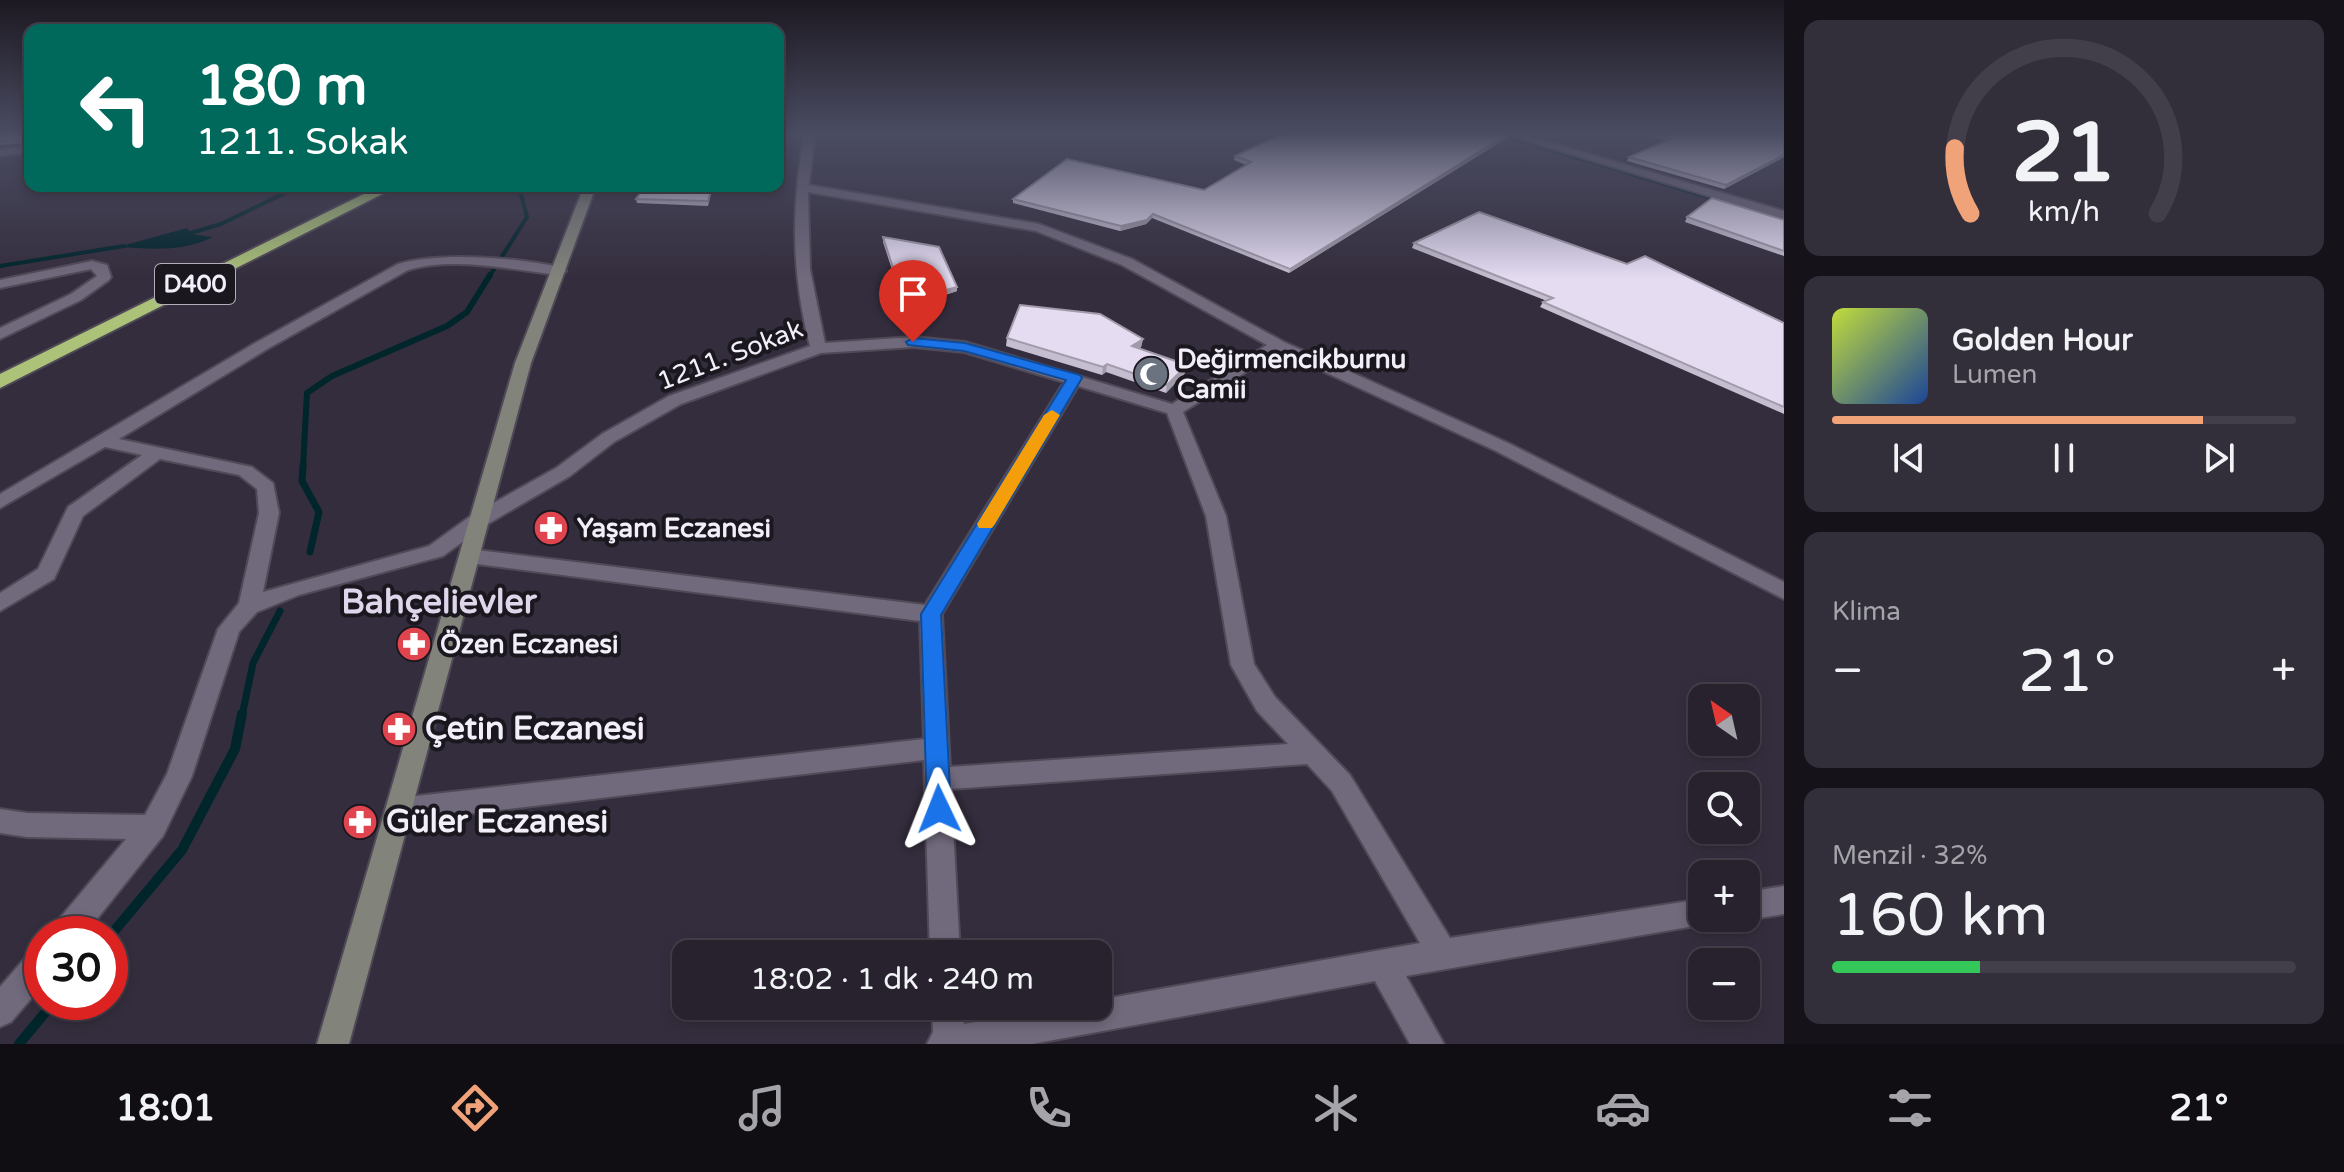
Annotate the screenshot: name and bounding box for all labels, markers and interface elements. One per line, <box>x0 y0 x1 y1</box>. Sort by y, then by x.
text: 180 m <box>196 53 367 120</box>
icon: left <box>64 56 168 160</box>
text: 21 <box>2012 104 2116 204</box>
text: 1211. Sokak <box>196 121 408 164</box>
text: km/h <box>2028 195 2100 229</box>
pin <box>879 260 947 342</box>
road number: D400 <box>155 264 235 304</box>
icon: arrive <box>891 272 935 316</box>
street label: 1211. Sokak <box>653 313 807 397</box>
text: Golden Hour <box>1952 322 2133 359</box>
place label: Değirmencikburnu Camii <box>1177 344 1406 405</box>
mosque icon: Değirmencikburnu Camii <box>1132 355 1170 393</box>
text: Lumen <box>1952 359 2037 390</box>
icon: previous <box>1887 436 1931 480</box>
icon: pause <box>2042 436 2086 480</box>
icon: next <box>2197 436 2241 480</box>
pharmacy icon: Yaşam Eczanesi <box>532 509 570 547</box>
place label: Yaşam Eczanesi <box>577 513 771 544</box>
district label: Bahçelievler <box>341 582 538 623</box>
text: Klima <box>1832 596 1901 627</box>
pharmacy icon: Özen Eczanesi <box>395 625 433 663</box>
place label: Özen Eczanesi <box>440 629 619 660</box>
text: 21° <box>2018 636 2116 708</box>
text: − <box>1832 645 1863 698</box>
text: + <box>2271 645 2296 698</box>
north arrow <box>1688 684 1760 756</box>
map controls <box>1688 684 1760 1020</box>
pharmacy icon: Çetin Eczanesi <box>380 710 418 748</box>
place label: Çetin Eczanesi <box>425 710 645 748</box>
position arrow <box>897 767 981 851</box>
button: search <box>1688 772 1760 844</box>
pharmacy icon: Güler Eczanesi <box>341 803 379 841</box>
place label: Güler Eczanesi <box>386 803 608 841</box>
text: Menzil · 32% <box>1832 840 1987 871</box>
button: + <box>1688 860 1760 932</box>
text: 160 km <box>1832 880 2048 952</box>
speed limit sign: 30 <box>24 916 128 1020</box>
button: − <box>1688 948 1760 1020</box>
text: 18:02 · 1 dk · 240 m <box>750 961 1034 998</box>
icon: directions <box>447 1080 503 1136</box>
icon: music <box>734 1080 790 1136</box>
icon: phone <box>1021 1080 1077 1136</box>
icon: climate <box>1308 1080 1364 1136</box>
icon: car <box>1595 1080 1651 1136</box>
icon: filters <box>1882 1080 1938 1136</box>
text: 18:01 <box>116 1087 215 1130</box>
text: 21° <box>2170 1087 2228 1130</box>

